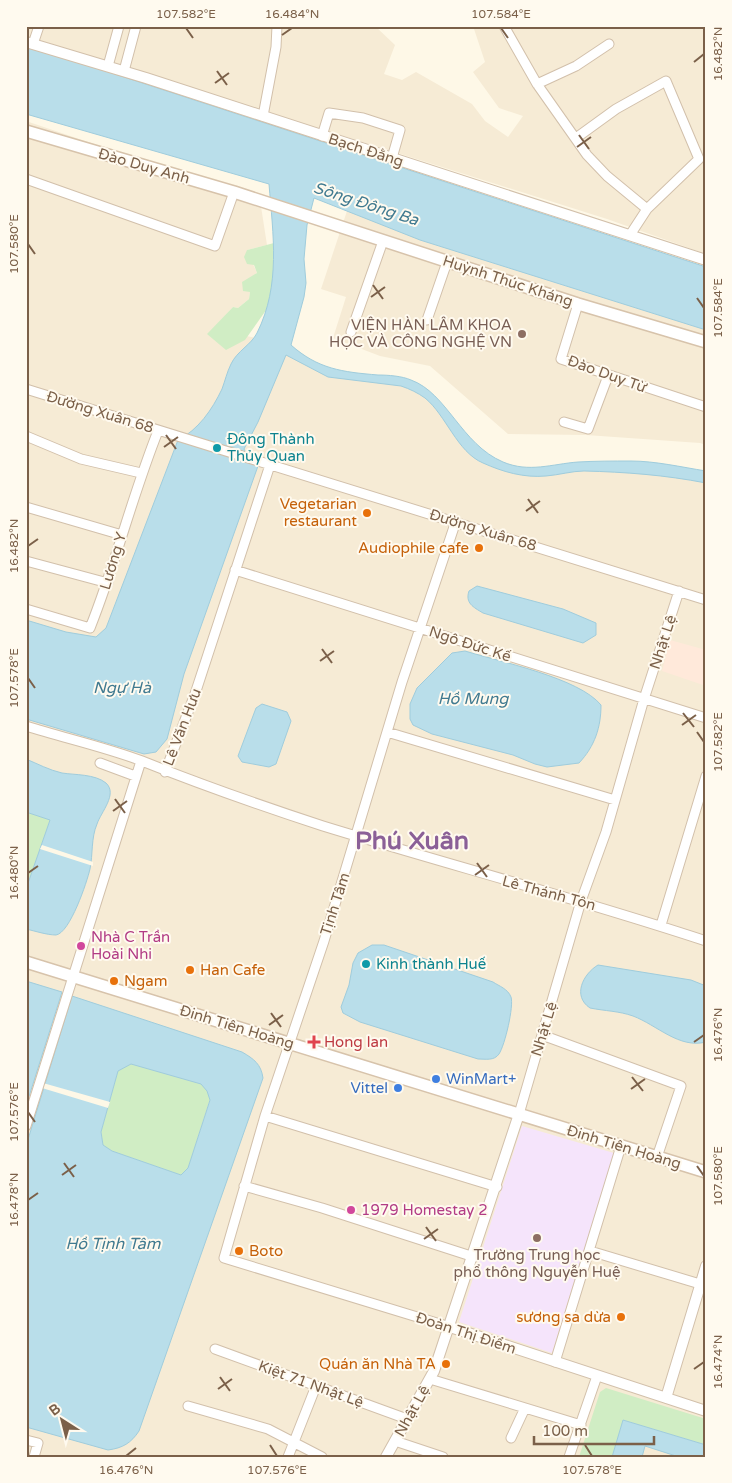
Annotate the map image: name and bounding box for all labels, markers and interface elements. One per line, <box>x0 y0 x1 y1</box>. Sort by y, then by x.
text: 107.582°E <box>156 7 216 21</box>
text: 16.484°N <box>265 7 319 21</box>
text: 107.584°E <box>471 7 531 21</box>
text: 16.482°N <box>711 27 725 81</box>
street label: Bạch Đằng <box>326 129 406 171</box>
street label: Đào Duy Anh <box>96 144 192 188</box>
water label: Sông Đông Ba <box>311 178 422 231</box>
text: 107.580°E <box>7 214 21 274</box>
street label: Huỳnh Thúc Kháng <box>441 251 575 311</box>
text: 107.584°E <box>711 278 725 338</box>
place label: VIỆN HÀN LÂM KHOA HỌC VÀ CÔNG NGHỆ VN <box>329 316 512 351</box>
marker: VIỆN HÀN LÂM KHOA HỌC VÀ CÔNG NGHỆ VN <box>516 328 528 340</box>
street label: Đào Duy Từ <box>565 351 650 397</box>
street label: Đường Xuân 68 <box>44 387 156 437</box>
place label: Đông Thành Thủy Quan <box>227 430 315 465</box>
marker: Đông Thành Thủy Quan <box>211 442 223 454</box>
place label: Vegetarian restaurant <box>280 495 357 530</box>
street label: Đường Xuân 68 <box>427 505 539 555</box>
marker: Vegetarian restaurant <box>361 507 373 519</box>
text: 16.482°N <box>7 519 21 573</box>
street label: Lương Y <box>96 530 130 592</box>
place label: Audiophile cafe <box>358 539 469 557</box>
marker: Audiophile cafe <box>473 542 485 554</box>
street label: Nhật Lệ <box>646 613 680 671</box>
street label: Ngô Đức Kế <box>427 622 513 666</box>
text: 107.578°E <box>7 648 21 708</box>
water label: Ngự Hà <box>93 678 152 698</box>
street label: Lê Văn Hưu <box>159 686 205 768</box>
water label: Hồ Mung <box>438 689 509 709</box>
text: 107.582°E <box>711 712 725 772</box>
district label: Phú Xuân <box>355 826 469 856</box>
text: 16.480°N <box>7 846 21 900</box>
street label: Tịnh Tâm <box>316 870 354 938</box>
street label: Lê Thánh Tôn <box>500 872 598 914</box>
place label: Nhà C Trần Hoài Nhi <box>91 928 170 963</box>
marker: Nhà C Trần Hoài Nhi <box>75 940 87 952</box>
place label: Kinh thành Huế <box>376 955 486 973</box>
marker: Kinh thành Huế <box>360 958 372 970</box>
place label: Han Cafe <box>200 961 265 979</box>
marker: Han Cafe <box>184 964 196 976</box>
place label: Ngam <box>124 972 168 990</box>
marker: Ngam <box>108 975 120 987</box>
street label: Nhật Lệ <box>527 1000 561 1058</box>
street label: Đinh Tiên Hoàng <box>178 1001 296 1053</box>
text: 16.476°N <box>711 1008 725 1062</box>
place label: Hong lan <box>324 1033 388 1051</box>
marker: Hong lan <box>308 1036 320 1048</box>
place label: WinMart+ <box>446 1070 517 1088</box>
marker: WinMart+ <box>430 1073 442 1085</box>
place label: Vittel <box>350 1079 388 1097</box>
text: 107.576°E <box>7 1082 21 1142</box>
marker: Vittel <box>392 1082 404 1094</box>
street label: Đinh Tiên Hoàng <box>565 1121 683 1173</box>
text: 107.580°E <box>711 1146 725 1206</box>
text: 16.478°N <box>7 1173 21 1227</box>
place label: 1979 Homestay 2 <box>361 1201 488 1219</box>
marker: 1979 Homestay 2 <box>345 1204 357 1216</box>
marker: Trường Trung học phổ thông Nguyễn Huệ <box>531 1232 543 1244</box>
water label: Hồ Tịnh Tâm <box>65 1234 161 1254</box>
place label: Boto <box>249 1242 283 1260</box>
marker: Boto <box>233 1245 245 1257</box>
place label: Trường Trung học phổ thông Nguyễn Huệ <box>454 1246 620 1281</box>
street label: Đoàn Thị Điểm <box>413 1308 519 1358</box>
place label: sương sa dừa <box>516 1308 611 1326</box>
marker: sương sa dừa <box>615 1311 627 1323</box>
text: 16.474°N <box>711 1335 725 1389</box>
place label: Quán ăn Nhà TA <box>319 1355 436 1373</box>
street label: Kiệt 71 Nhật Lệ <box>256 1357 366 1411</box>
marker: Quán ăn Nhà TA <box>440 1358 452 1370</box>
street label: Nhật Lệ <box>391 1382 433 1440</box>
north arrow <box>38 1396 88 1446</box>
text: B <box>46 1400 64 1420</box>
scale bar <box>534 1413 654 1445</box>
text: 100 m <box>542 1422 588 1440</box>
text: 16.476°N <box>99 1463 153 1477</box>
text: 107.576°E <box>247 1463 307 1477</box>
text: 107.578°E <box>562 1463 622 1477</box>

